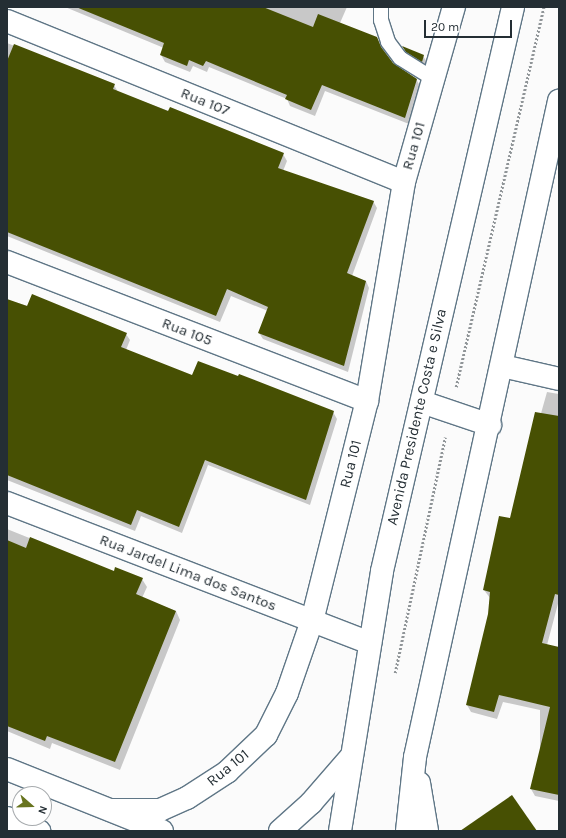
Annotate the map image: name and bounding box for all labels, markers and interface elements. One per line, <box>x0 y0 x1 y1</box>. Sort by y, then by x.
scale bar <box>426 12 514 38</box>
text: 20 m <box>431 20 459 34</box>
street label: Rua 107 <box>178 84 232 120</box>
street label: Rua 101 <box>399 120 429 172</box>
street label: Avenida Presidente Costa e Silva <box>383 307 451 527</box>
street label: Rua 105 <box>159 314 215 350</box>
street label: Rua 101 <box>336 438 366 490</box>
street label: Rua Jardel Lima dos Santos <box>97 531 279 615</box>
street label: Rua 101 <box>203 746 253 790</box>
north arrow <box>12 786 52 826</box>
text: N <box>35 804 50 816</box>

